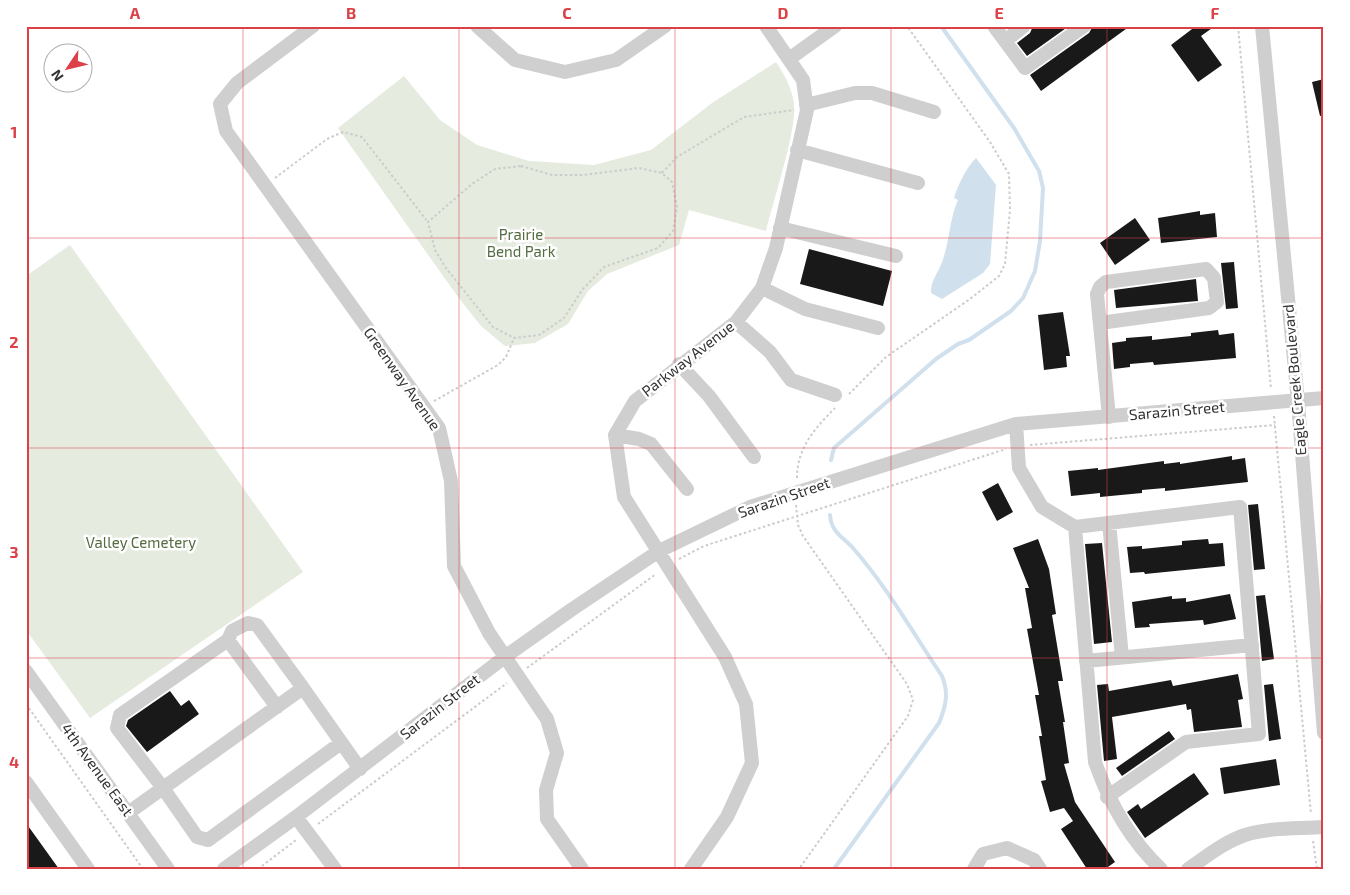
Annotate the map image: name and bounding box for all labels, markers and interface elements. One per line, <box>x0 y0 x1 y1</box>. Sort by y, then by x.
text: A <box>130 3 141 22</box>
text: B <box>346 3 356 22</box>
text: C <box>562 3 572 22</box>
text: D <box>778 3 789 22</box>
text: E <box>994 3 1004 22</box>
text: F <box>1211 3 1220 22</box>
north arrow <box>42 42 92 92</box>
text: N <box>47 67 67 85</box>
text: 1 <box>11 122 17 141</box>
park label: Prairie Bend Park <box>487 225 556 260</box>
street label: Eagle Creek Boulevard <box>1278 304 1310 456</box>
street label: Parkway Avenue <box>638 317 737 400</box>
street label: Greenway Avenue <box>361 324 445 433</box>
text: 2 <box>9 332 19 351</box>
street label: Sarazin Street <box>1128 397 1226 423</box>
street label: Sarazin Street <box>735 473 832 521</box>
park label: Valley Cemetery <box>86 533 196 551</box>
text: 3 <box>9 542 19 561</box>
street label: Sarazin Street <box>396 669 483 743</box>
street label: 4th Avenue East <box>58 720 138 820</box>
text: 4 <box>9 752 19 771</box>

